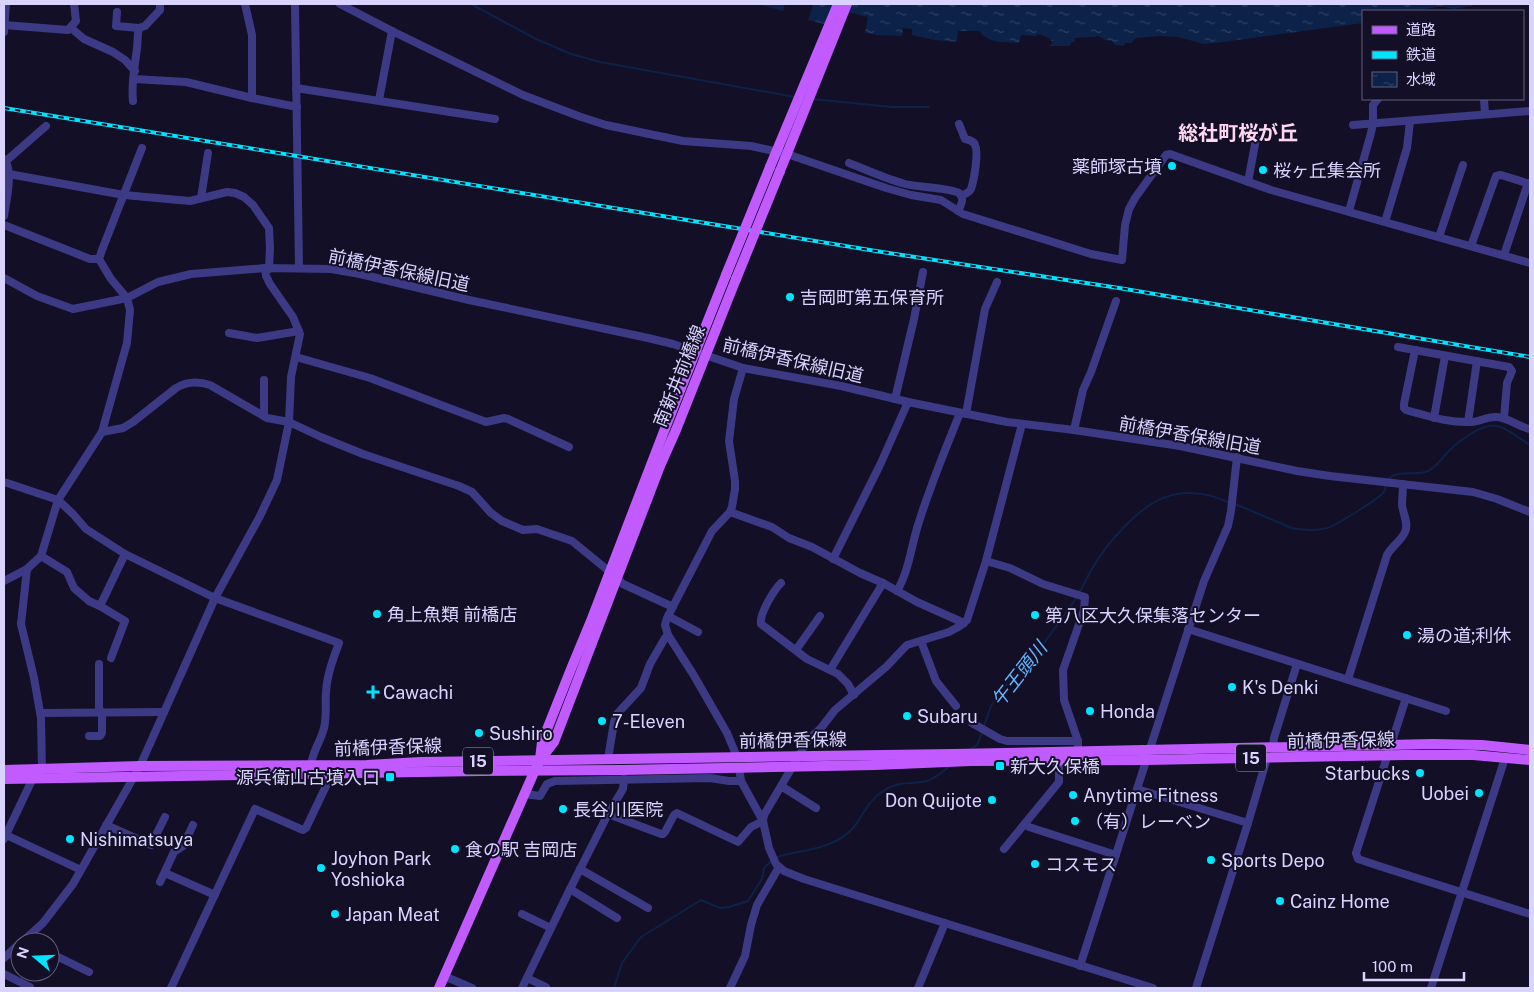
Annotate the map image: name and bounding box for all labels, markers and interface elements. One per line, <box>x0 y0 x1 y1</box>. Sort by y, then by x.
legend <box>1362 10 1524 100</box>
text: 道路 <box>1406 21 1436 38</box>
text: 鉄道 <box>1406 46 1436 63</box>
text: 水域 <box>1406 71 1436 88</box>
district label: 総社町桜が丘 <box>1178 121 1298 145</box>
place label: 薬師塚古墳 <box>1072 156 1162 177</box>
marker: 薬師塚古墳 <box>1166 160 1178 172</box>
place label: 桜ヶ丘集会所 <box>1273 160 1381 181</box>
marker: 桜ヶ丘集会所 <box>1257 164 1269 176</box>
street label: 前橋伊香保線旧道 <box>326 245 472 295</box>
place label: 吉岡町第五保育所 <box>800 287 944 308</box>
marker: 吉岡町第五保育所 <box>784 291 796 303</box>
street label: 南新井前橋線 <box>649 322 709 430</box>
street label: 前橋伊香保線旧道 <box>720 334 866 386</box>
street label: 前橋伊香保線旧道 <box>1117 412 1263 458</box>
place label: 角上魚類 前橋店 <box>387 604 517 625</box>
place label: 第八区大久保集落センター <box>1045 605 1261 626</box>
marker: 角上魚類 前橋店 <box>371 608 383 620</box>
marker: 第八区大久保集落センター <box>1029 609 1041 621</box>
place label: 湯の道;利休 <box>1417 625 1511 646</box>
marker: 湯の道;利休 <box>1401 629 1413 641</box>
water label: 午王頭川 <box>987 636 1052 711</box>
place label: K's Denki <box>1242 677 1318 698</box>
marker: K's Denki <box>1226 681 1238 693</box>
place label: Cawachi <box>383 682 453 703</box>
marker: Cawachi <box>367 686 379 698</box>
place label: Honda <box>1100 701 1155 722</box>
marker: Honda <box>1084 705 1096 717</box>
place label: Subaru <box>917 706 978 727</box>
marker: Subaru <box>901 710 913 722</box>
place label: 7-Eleven <box>612 711 685 732</box>
marker: 7-Eleven <box>596 715 608 727</box>
place label: Sushiro <box>489 723 553 744</box>
marker: Sushiro <box>473 727 485 739</box>
street label: 前橋伊香保線 <box>739 729 847 751</box>
street label: 前橋伊香保線 <box>1287 729 1395 751</box>
street label: 前橋伊香保線 <box>334 735 442 759</box>
road number: 15 <box>1236 744 1266 771</box>
road number: 15 <box>463 748 493 774</box>
place label: 新大久保橋 <box>1010 756 1100 777</box>
marker: 新大久保橋 <box>994 760 1006 772</box>
place label: Starbucks <box>1325 763 1410 784</box>
place label: 源兵衛山古墳入口 <box>236 767 380 788</box>
marker: Starbucks <box>1414 767 1426 779</box>
marker: 源兵衛山古墳入口 <box>384 771 396 783</box>
place label: Uobei <box>1421 783 1469 804</box>
place label: Anytime Fitness <box>1083 785 1218 806</box>
marker: Uobei <box>1473 787 1485 799</box>
marker: Anytime Fitness <box>1067 789 1079 801</box>
place label: Don Quijote <box>885 790 982 811</box>
marker: Don Quijote <box>986 794 998 806</box>
place label: 長谷川医院 <box>573 799 663 820</box>
marker: 長谷川医院 <box>557 803 569 815</box>
place label: （有）レーベン <box>1085 811 1211 832</box>
marker: （有）レーベン <box>1069 815 1081 827</box>
place label: Nishimatsuya <box>80 829 193 850</box>
marker: Nishimatsuya <box>64 833 76 845</box>
place label: 食の駅 吉岡店 <box>465 839 577 860</box>
marker: 食の駅 吉岡店 <box>449 843 461 855</box>
place label: Joyhon Park Yoshioka <box>331 848 431 890</box>
place label: Sports Depo <box>1221 850 1325 871</box>
place label: コスモス <box>1045 854 1117 875</box>
marker: Sports Depo <box>1205 854 1217 866</box>
marker: コスモス <box>1029 858 1041 870</box>
marker: Joyhon Park Yoshioka <box>315 862 327 874</box>
place label: Cainz Home <box>1290 891 1390 912</box>
marker: Cainz Home <box>1274 895 1286 907</box>
place label: Japan Meat <box>345 904 440 925</box>
marker: Japan Meat <box>329 908 341 920</box>
north arrow <box>10 932 60 982</box>
text: N <box>13 945 32 961</box>
scale bar <box>1364 950 1464 982</box>
text: 100 m <box>1372 958 1413 975</box>

